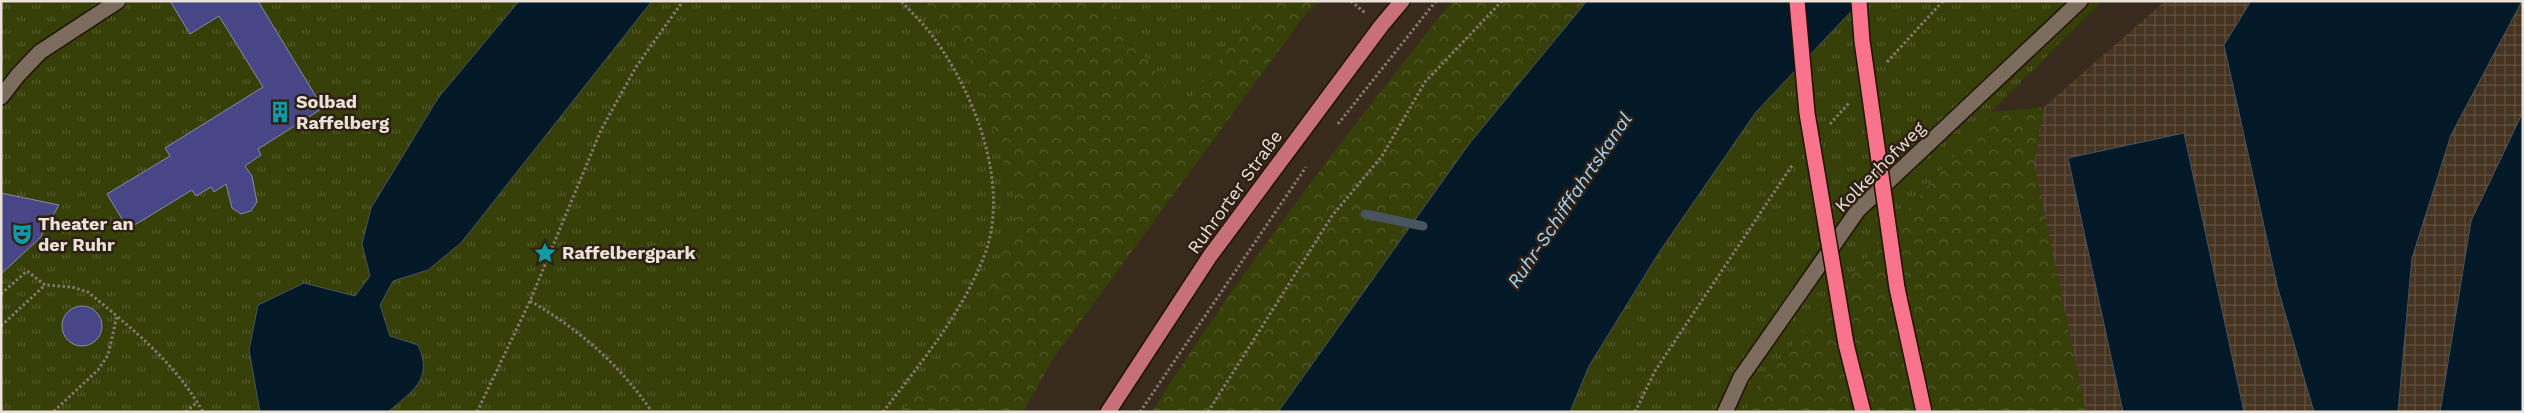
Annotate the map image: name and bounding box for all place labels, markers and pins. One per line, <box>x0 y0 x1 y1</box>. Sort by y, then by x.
place label: Solbad Raffelberg <box>296 91 390 133</box>
building icon: Solbad Raffelberg <box>267 99 293 125</box>
place label: Theater an der Ruhr <box>38 213 134 255</box>
theatre icon: Theater an der Ruhr <box>9 221 35 247</box>
place icon: Raffelbergpark <box>532 240 558 266</box>
place label: Raffelbergpark <box>562 242 696 263</box>

